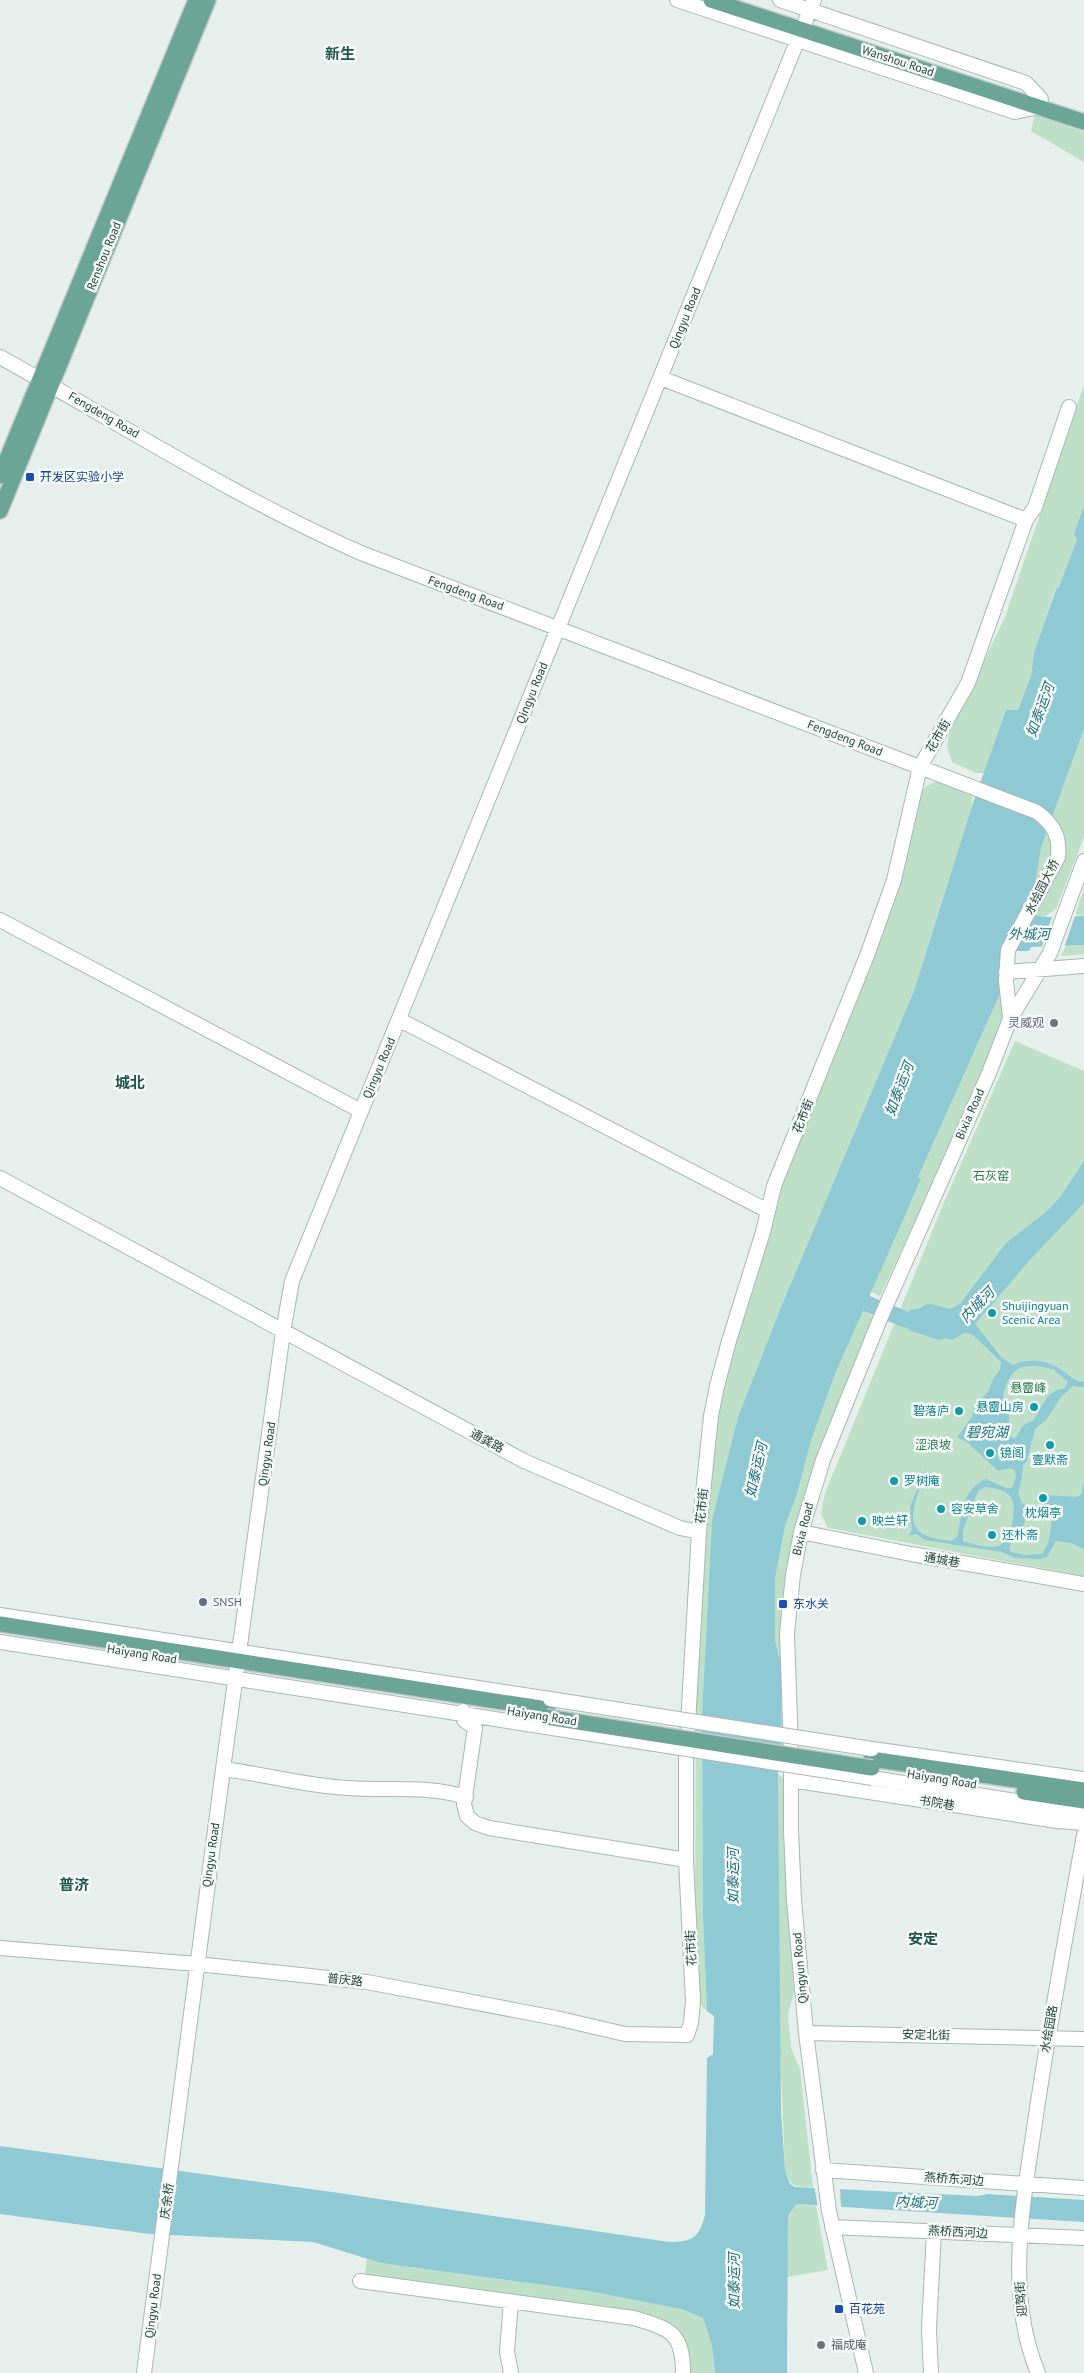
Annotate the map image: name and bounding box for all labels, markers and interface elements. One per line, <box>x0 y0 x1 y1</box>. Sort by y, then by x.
street label: Wanshou Road <box>860 42 936 79</box>
district label: 新生 <box>325 44 355 63</box>
street label: Renshou Road <box>83 219 124 292</box>
street label: Qingyu Road <box>665 285 704 351</box>
street label: Fengdeng Road <box>66 388 142 441</box>
place label: 开发区实验小学 <box>40 469 124 484</box>
marker: 开发区实验小学 <box>24 471 36 483</box>
street label: Fengdeng Road <box>426 572 506 613</box>
street label: Qingyu Road <box>512 660 551 726</box>
water label: 如泰运河 <box>1022 678 1059 739</box>
street label: Fengdeng Road <box>805 716 885 759</box>
street label: 花市街 <box>922 716 953 755</box>
street label: 水绘园大桥 <box>1021 857 1062 917</box>
water label: 外城河 <box>1008 925 1053 943</box>
place label: 灵威观 <box>1008 1015 1044 1030</box>
marker: 灵威观 <box>1048 1017 1060 1029</box>
street label: Qingyu Road <box>359 1035 398 1101</box>
water label: 如泰运河 <box>881 1057 919 1118</box>
district label: 城北 <box>115 1073 145 1092</box>
street label: Bixia Road <box>952 1086 987 1142</box>
street label: 花市街 <box>789 1096 816 1135</box>
park label: 石灰窑 <box>973 1168 1009 1183</box>
water label: 内城河 <box>956 1281 1000 1326</box>
place label: Shuijingyuan Scenic Area <box>1002 1298 1069 1327</box>
marker: Shuijingyuan Scenic Area <box>986 1307 998 1319</box>
park label: 悬霤峰 <box>1010 1380 1046 1395</box>
place label: 悬霤山房 <box>976 1399 1024 1414</box>
marker: 悬霤山房 <box>1028 1401 1040 1413</box>
place label: 碧落庐 <box>913 1403 949 1418</box>
marker: 碧落庐 <box>953 1405 965 1417</box>
street label: Qingyu Road <box>255 1421 278 1487</box>
water label: 碧宛湖 <box>966 1423 1010 1441</box>
street label: 通龚路 <box>468 1425 507 1456</box>
park label: 涩浪坡 <box>915 1437 951 1452</box>
water label: 如泰运河 <box>741 1438 772 1499</box>
marker: 壹默斋 <box>1044 1439 1056 1451</box>
place label: 镜阁 <box>1000 1445 1024 1460</box>
marker: 镜阁 <box>984 1447 996 1459</box>
place label: 壹默斋 <box>1032 1452 1068 1467</box>
place label: 罗树庵 <box>904 1473 940 1488</box>
marker: 罗树庵 <box>888 1475 900 1487</box>
street label: 花市街 <box>692 1487 711 1525</box>
marker: 枕烟亭 <box>1037 1492 1049 1504</box>
street label: Bixia Road <box>789 1501 816 1557</box>
place label: 容安草舍 <box>951 1501 999 1516</box>
marker: 容安草舍 <box>935 1503 947 1515</box>
place label: 枕烟亭 <box>1025 1505 1061 1520</box>
place label: 映兰轩 <box>872 1513 908 1528</box>
marker: 映兰轩 <box>856 1515 868 1527</box>
place label: 还朴斋 <box>1002 1527 1038 1542</box>
marker: 还朴斋 <box>986 1529 998 1541</box>
street label: 通城巷 <box>923 1549 961 1570</box>
place label: SNSH <box>213 1594 242 1609</box>
marker: SNSH <box>197 1596 209 1608</box>
place label: 东水关 <box>793 1596 829 1611</box>
marker: 东水关 <box>777 1598 789 1610</box>
street label: Haiyang Road <box>106 1641 178 1666</box>
street label: Haiyang Road <box>506 1703 578 1728</box>
street label: Haiyang Road <box>906 1766 978 1791</box>
street label: 书院巷 <box>918 1792 956 1813</box>
street label: Qingyu Road <box>199 1822 222 1888</box>
water label: 如泰运河 <box>724 1845 742 1904</box>
district label: 普济 <box>59 1875 89 1894</box>
district label: 安定 <box>908 1929 938 1948</box>
street label: 花市街 <box>682 1930 699 1966</box>
street label: Qingyun Road <box>789 1932 810 2004</box>
street label: 普庆路 <box>326 1970 364 1989</box>
street label: 水绘园路 <box>1037 2004 1060 2054</box>
street label: 安定北街 <box>902 2027 950 2042</box>
street label: 燕桥东河边 <box>924 2169 984 2188</box>
street label: 庆余桥 <box>157 2182 176 2220</box>
water label: 内城河 <box>895 2192 940 2212</box>
street label: 燕桥西河边 <box>928 2222 988 2241</box>
water label: 如泰运河 <box>725 2250 743 2309</box>
street label: Qingyu Road <box>141 2273 164 2339</box>
street label: 迎驾街 <box>1011 2280 1030 2318</box>
place label: 百花苑 <box>849 2301 885 2316</box>
marker: 百花苑 <box>833 2303 845 2315</box>
place label: 福成庵 <box>831 2337 867 2352</box>
marker: 福成庵 <box>815 2339 827 2351</box>

